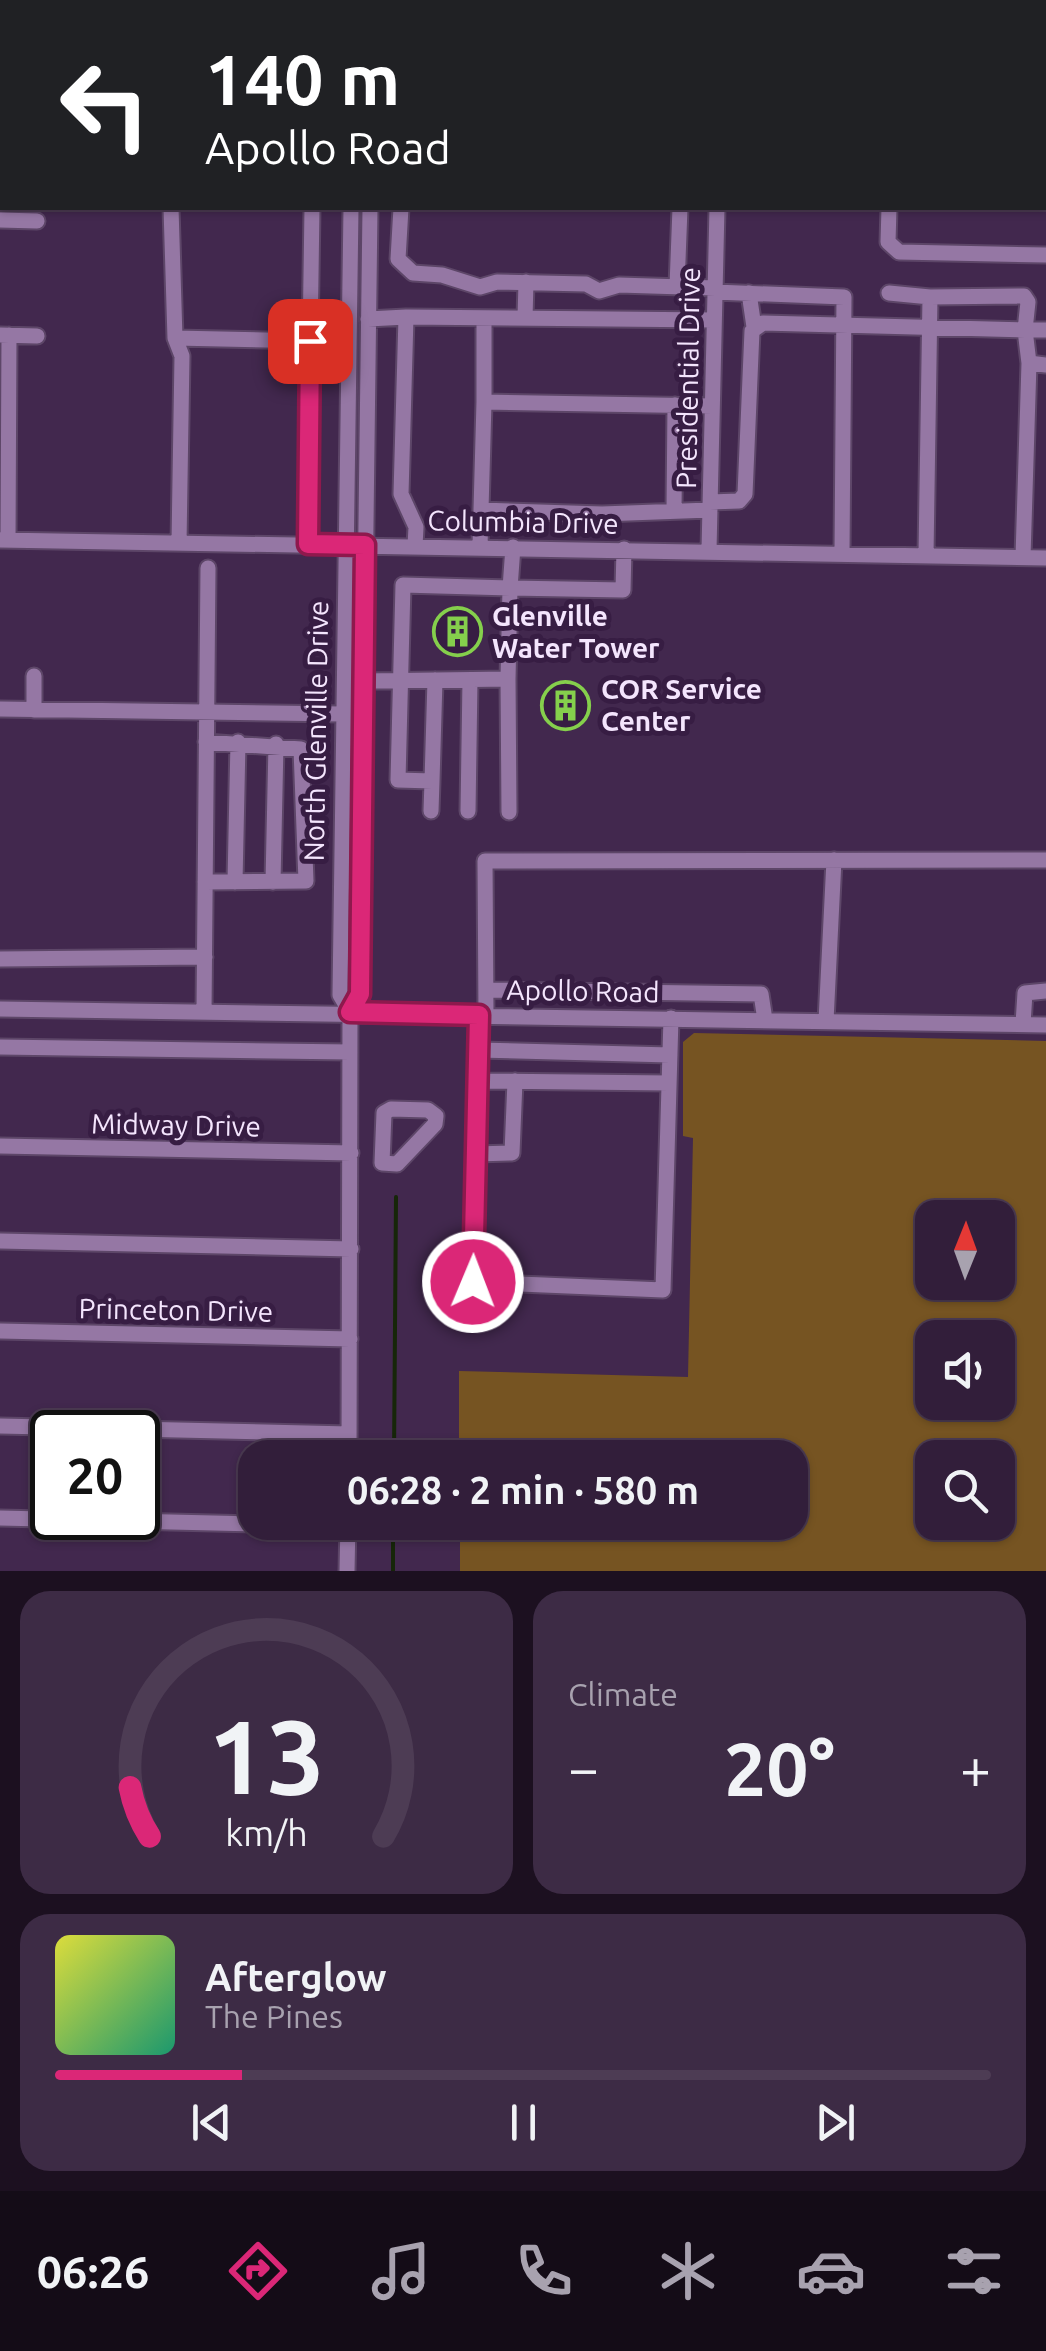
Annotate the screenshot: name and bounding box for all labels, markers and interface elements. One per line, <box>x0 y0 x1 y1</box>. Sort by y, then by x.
icon: left <box>40 40 170 170</box>
text: 140 m <box>205 40 400 118</box>
text: Apollo Road <box>205 122 451 173</box>
street label: Presidential Drive <box>670 267 705 489</box>
pin <box>268 299 353 384</box>
icon: arrive <box>283 314 338 369</box>
street label: Columbia Drive <box>427 504 619 539</box>
street label: North Glenville Drive <box>298 600 333 862</box>
place label: Glenville Water Tower <box>492 600 660 663</box>
building icon: Glenville Water Tower <box>431 606 483 658</box>
place label: COR Service Center <box>601 673 762 736</box>
building icon: COR Service Center <box>540 679 592 731</box>
street label: Apollo Road <box>506 974 660 1007</box>
street label: Midway Drive <box>91 1108 261 1141</box>
north arrow <box>915 1200 1015 1300</box>
map controls <box>915 1200 1015 1540</box>
position arrow <box>421 1230 525 1334</box>
street label: Princeton Drive <box>79 1292 273 1327</box>
button: sound <box>915 1320 1015 1420</box>
speed limit sign: 20 <box>30 1410 160 1540</box>
button: search <box>915 1440 1015 1540</box>
text: 06:28 · 2 min · 580 m <box>347 1469 699 1511</box>
text: Climate <box>568 1676 678 1712</box>
text: 13 <box>208 1697 325 1814</box>
text: 20° <box>724 1726 835 1810</box>
text: − <box>568 1737 599 1798</box>
text: + <box>960 1737 991 1798</box>
text: km/h <box>225 1813 308 1853</box>
text: Afterglow <box>205 1956 387 1998</box>
text: The Pines <box>205 1998 343 2034</box>
icon: previous <box>184 2095 239 2150</box>
icon: pause <box>496 2095 551 2150</box>
icon: next <box>808 2095 863 2150</box>
icon: directions <box>223 2236 293 2306</box>
icon: music <box>366 2236 436 2306</box>
icon: phone <box>509 2236 579 2306</box>
icon: climate <box>653 2236 723 2306</box>
icon: car <box>796 2236 866 2306</box>
icon: filters <box>939 2236 1009 2306</box>
text: 06:26 <box>37 2246 149 2297</box>

